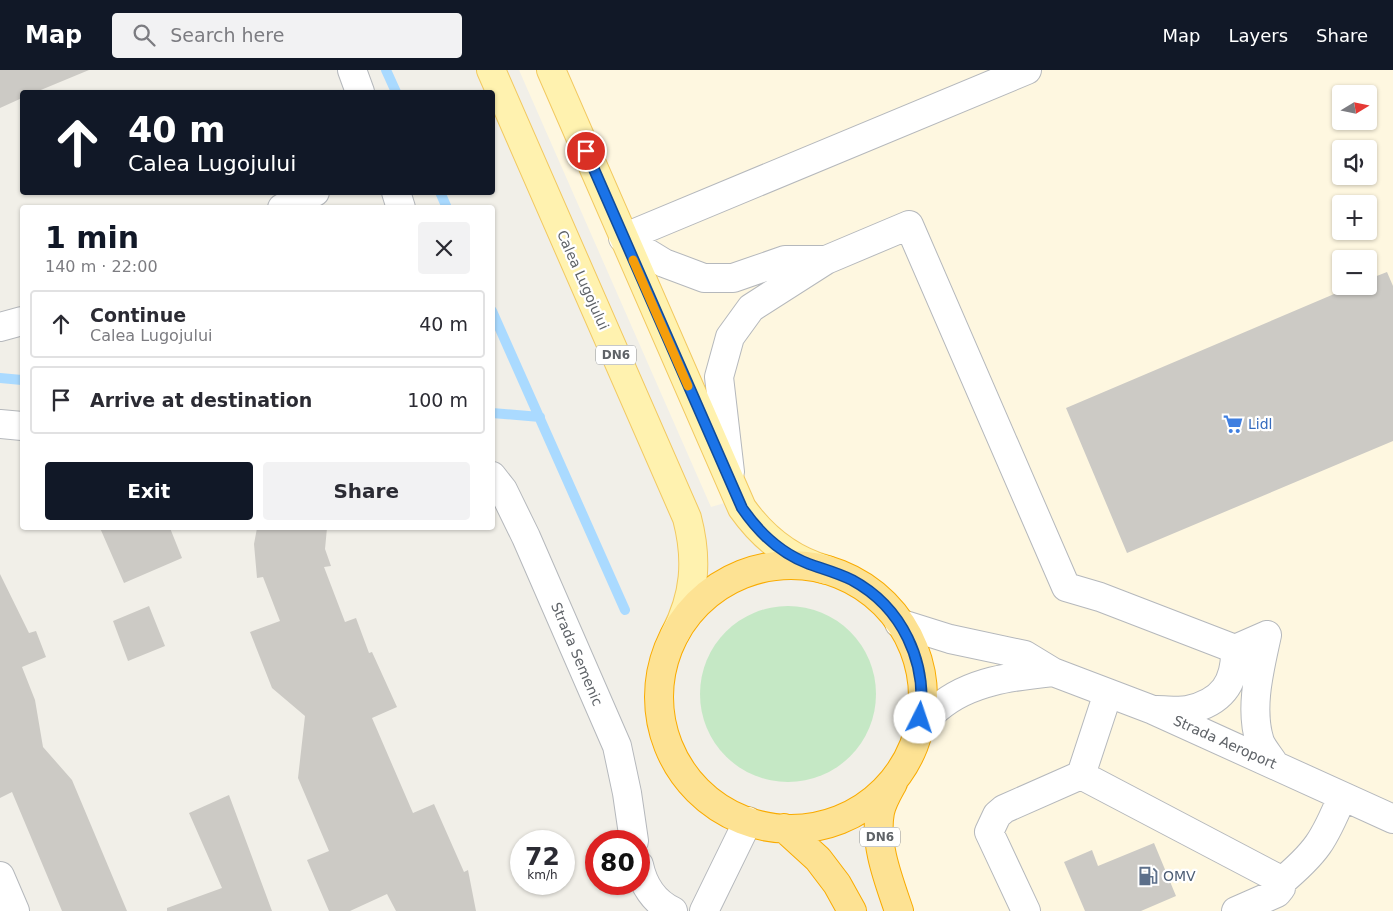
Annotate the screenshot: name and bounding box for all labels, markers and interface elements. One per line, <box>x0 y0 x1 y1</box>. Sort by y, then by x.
search box <box>112 13 462 58</box>
text: Map <box>25 21 82 49</box>
icon: search <box>130 21 158 49</box>
text: Search here <box>170 24 284 46</box>
text: Map <box>1162 25 1200 46</box>
text: Layers <box>1228 25 1288 46</box>
text: Share <box>1316 25 1368 46</box>
north arrow <box>1332 85 1378 130</box>
map controls <box>1332 85 1377 295</box>
icon: ahead <box>45 110 110 175</box>
text: 40 m <box>128 110 225 150</box>
pin <box>565 130 607 172</box>
icon: arrive <box>572 137 600 165</box>
button: sound <box>1332 140 1377 185</box>
text: Calea Lugojului <box>128 151 296 176</box>
button: + <box>1332 195 1377 240</box>
text: 1 min <box>45 220 139 255</box>
button: close <box>418 222 470 274</box>
street label: Calea Lugojului <box>554 228 612 332</box>
button: − <box>1332 250 1377 295</box>
text: 140 m · 22:00 <box>45 257 158 276</box>
text: Continue <box>90 304 186 326</box>
icon: ahead <box>47 310 75 338</box>
text: 40 m <box>419 313 468 335</box>
text: Calea Lugojului <box>90 326 213 345</box>
road number: DN6 <box>596 346 636 364</box>
icon: arrive <box>47 386 75 414</box>
text: Arrive at destination <box>90 389 312 411</box>
text: 100 m <box>407 389 468 411</box>
supermarket icon: Lidl <box>1222 413 1244 435</box>
place label: Lidl <box>1248 416 1272 432</box>
button: Exit <box>45 462 253 520</box>
button: Share <box>263 462 470 520</box>
street label: Strada Semenic <box>548 600 606 708</box>
position arrow <box>893 691 945 743</box>
street label: Strada Aeroport <box>1171 712 1280 772</box>
road number: DN6 <box>860 828 900 846</box>
speed limit sign: 80 <box>585 830 650 895</box>
text: 72 <box>525 842 560 871</box>
fuel station icon: OMV <box>1137 865 1159 887</box>
text: km/h <box>527 868 558 882</box>
place label: OMV <box>1163 868 1196 884</box>

